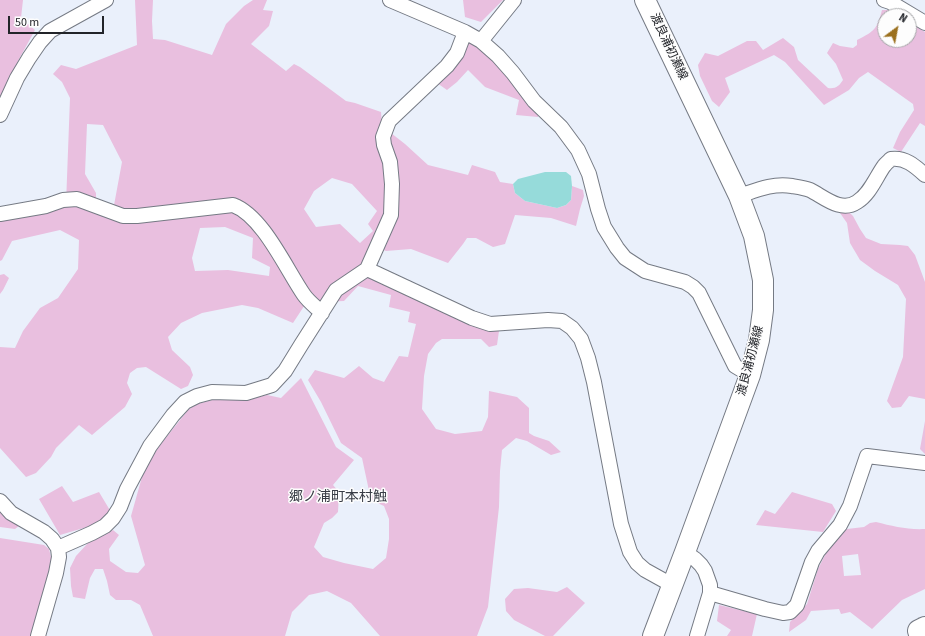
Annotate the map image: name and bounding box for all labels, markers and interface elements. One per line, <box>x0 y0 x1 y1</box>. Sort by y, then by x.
scale bar <box>10 8 106 34</box>
north arrow <box>877 8 917 48</box>
text: N <box>896 10 910 27</box>
street label: 渡良浦初瀬線 <box>646 11 690 83</box>
text: 50 m <box>15 14 39 31</box>
street label: 渡良浦初瀬線 <box>735 324 767 398</box>
district label: 郷ノ浦町本村触 <box>289 490 387 506</box>

